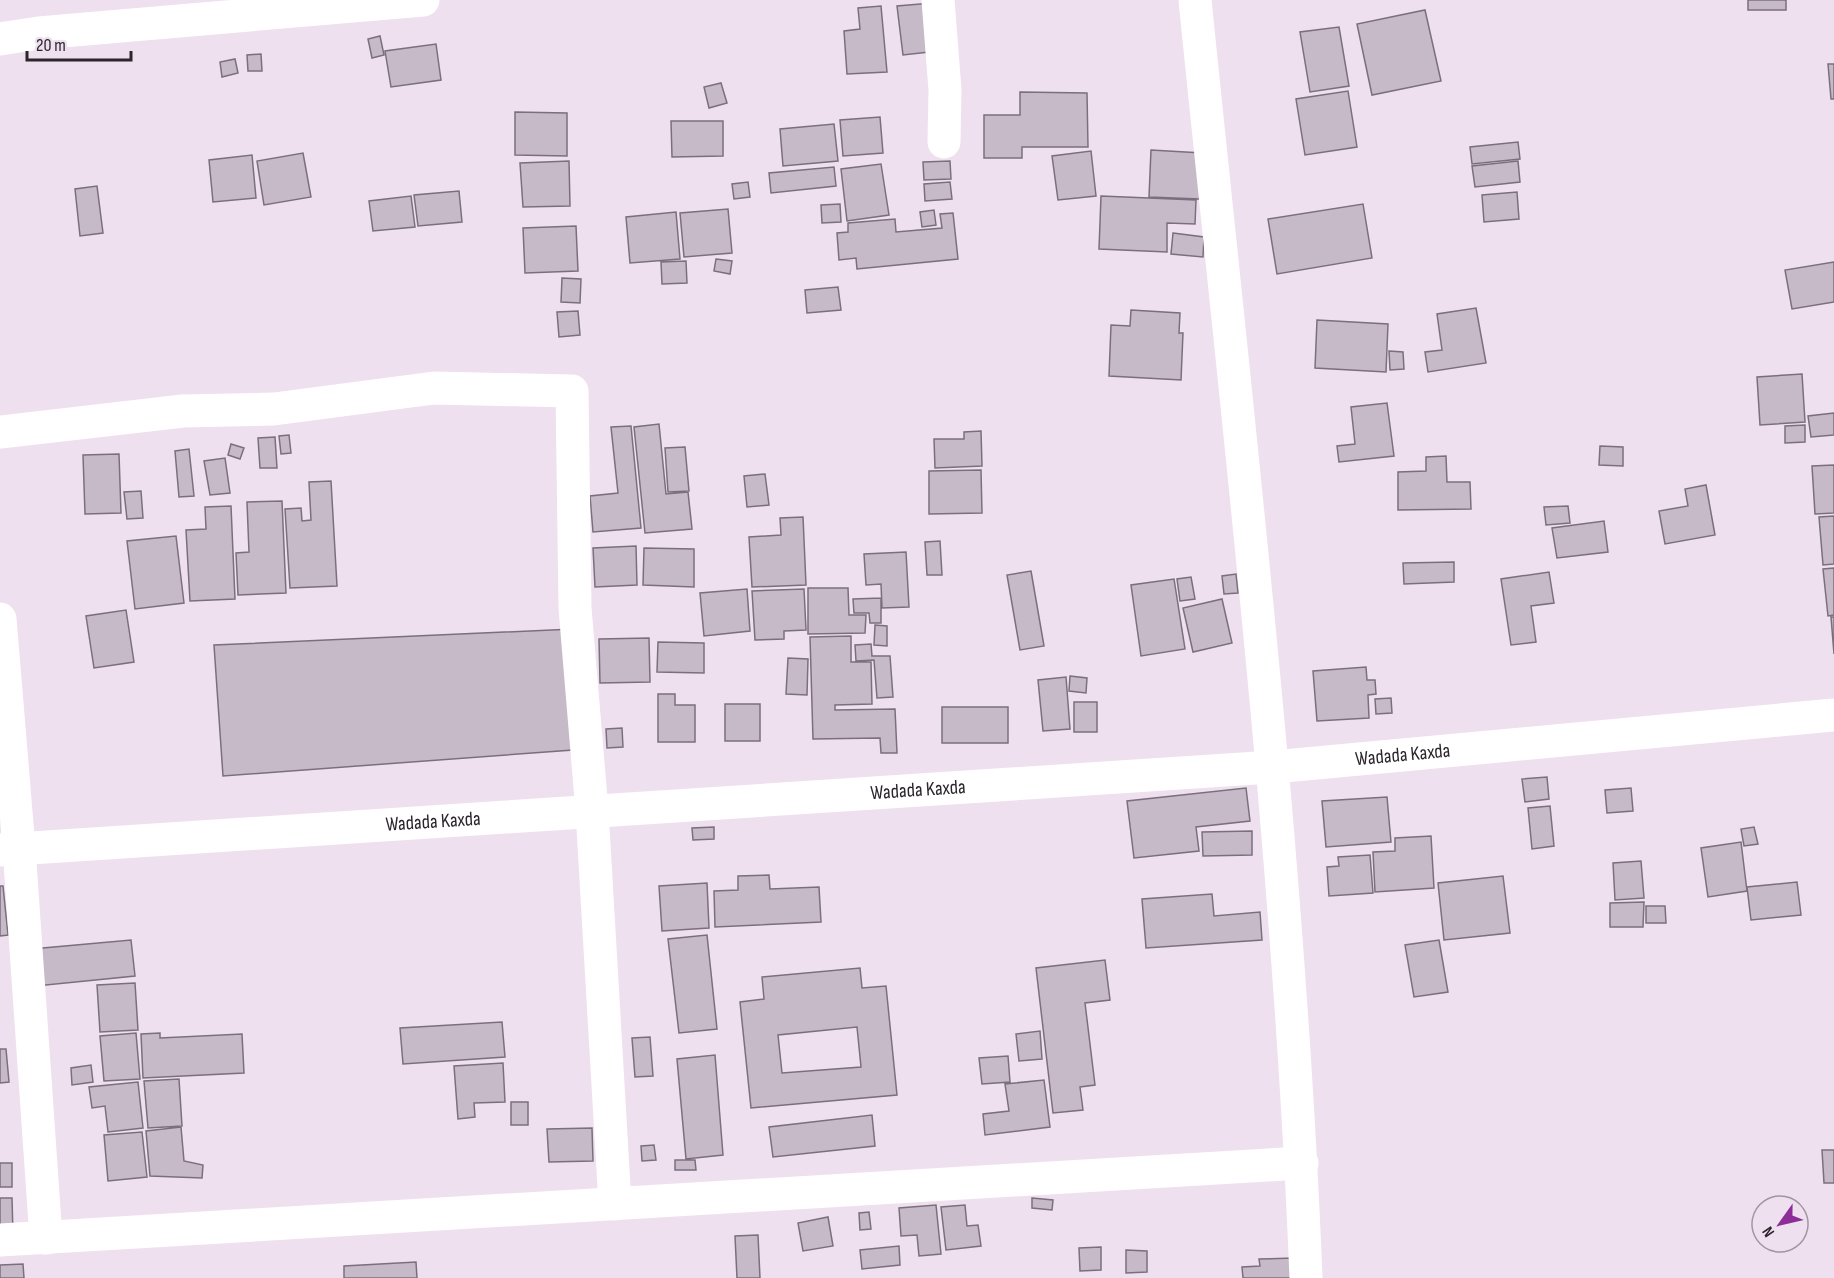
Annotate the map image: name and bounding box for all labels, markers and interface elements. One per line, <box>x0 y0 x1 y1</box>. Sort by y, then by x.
scale bar <box>27 24 130 62</box>
text: 20 m <box>36 35 66 56</box>
street label: Wadada Kaxda <box>1354 739 1451 771</box>
street label: Wadada Kaxda <box>870 775 966 805</box>
street label: Wadada Kaxda <box>385 807 481 837</box>
north arrow <box>1750 1194 1810 1254</box>
text: N <box>1759 1223 1779 1240</box>

